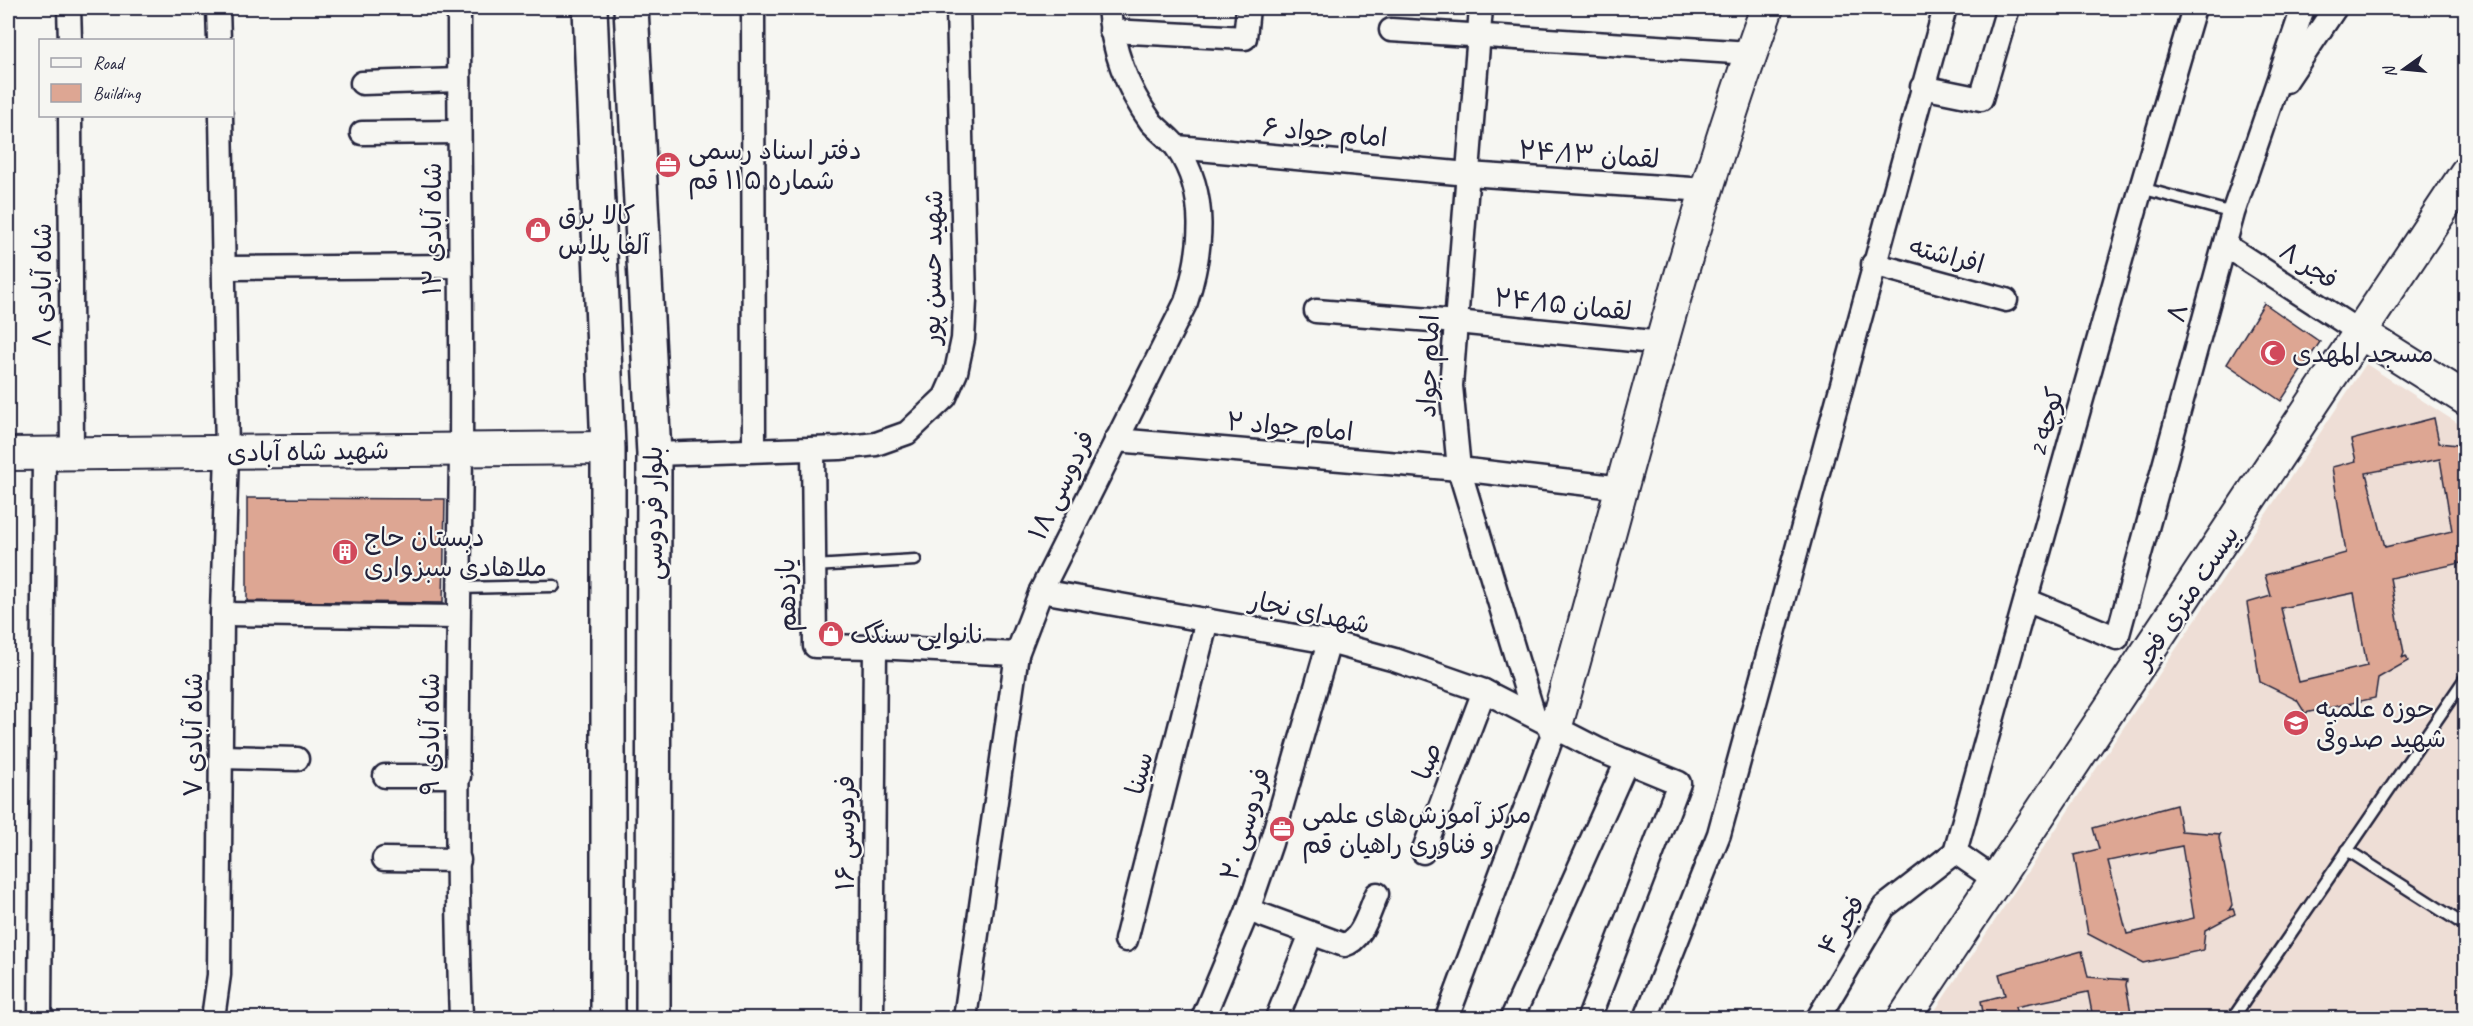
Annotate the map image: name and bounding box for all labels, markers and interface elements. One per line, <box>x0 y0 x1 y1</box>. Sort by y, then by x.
legend <box>39 39 234 117</box>
north arrow <box>2374 39 2434 99</box>
text: Road <box>93 52 126 74</box>
text: N <box>2379 62 2401 80</box>
text: Building <box>93 82 142 104</box>
street label: امام جواد ۶ <box>1261 111 1389 157</box>
street label: لقمان ۲۴/۱۳ <box>1517 133 1660 176</box>
place label: دفتر اسناد رسمی شماره ۱۱۵ قم <box>688 134 862 200</box>
office icon: دفتر اسناد رسمی شماره ۱۱۵ قم <box>653 150 683 180</box>
street label: شاه آبادی ۱۲ <box>416 162 449 296</box>
street label: شهید حسن پور <box>915 190 950 346</box>
place label: کالا برق آلفا پلاس <box>558 199 651 262</box>
shop icon: کالا برق آلفا پلاس <box>523 215 553 245</box>
street label: شاه آبادی ۸ <box>26 223 59 347</box>
street label: افراشته <box>1906 230 1988 281</box>
street label: فجر ۸ <box>2273 234 2344 296</box>
street label: لقمان ۲۴/۱۵ <box>1493 281 1633 328</box>
street label: ۸ <box>2159 300 2196 326</box>
street label: امام جواد <box>1410 314 1450 418</box>
place label: مسجد المهدی <box>2292 337 2434 370</box>
mosque icon: مسجد المهدی <box>2258 338 2288 368</box>
street label: کوچه 2 <box>2021 383 2072 461</box>
street label: امام جواد ۲ <box>1225 405 1355 451</box>
street label: فردوسی ۱۸ <box>1021 425 1102 546</box>
street label: شهید شاه آبادی <box>227 434 389 469</box>
street label: بلوار فردوسی <box>637 446 670 580</box>
street label: بیست متری فجر <box>2125 519 2247 677</box>
place label: دبستان حاج ملاهادی سبزواری <box>364 521 547 584</box>
building icon: دبستان حاج ملاهادی سبزواری <box>330 537 360 567</box>
street label: یازدهم <box>769 558 807 632</box>
street label: شهدای نجار <box>1245 583 1373 641</box>
place label: نانوایی سنگک <box>850 618 984 651</box>
shop icon: نانوایی سنگک <box>816 619 846 649</box>
street label: شاه آبادی ۷ <box>177 673 210 797</box>
street label: شاه آبادی ۹ <box>414 673 447 795</box>
place label: حوزه علمیه شهید صدوقی <box>2316 692 2446 755</box>
school or university icon: حوزه علمیه شهید صدوقی <box>2281 708 2311 738</box>
street label: صبا <box>1405 738 1450 784</box>
street label: سینا <box>1118 748 1161 798</box>
street label: فردوسی ۲۰ <box>1213 764 1278 885</box>
street label: فردوسی ۱۶ <box>829 775 862 891</box>
place label: مرکز آموزش‌های علمی و فناوری راهیان قم <box>1302 798 1531 864</box>
office icon: مرکز آموزش‌های علمی و فناوری راهیان قم <box>1267 814 1297 844</box>
street label: فجر ۴ <box>1810 889 1873 961</box>

